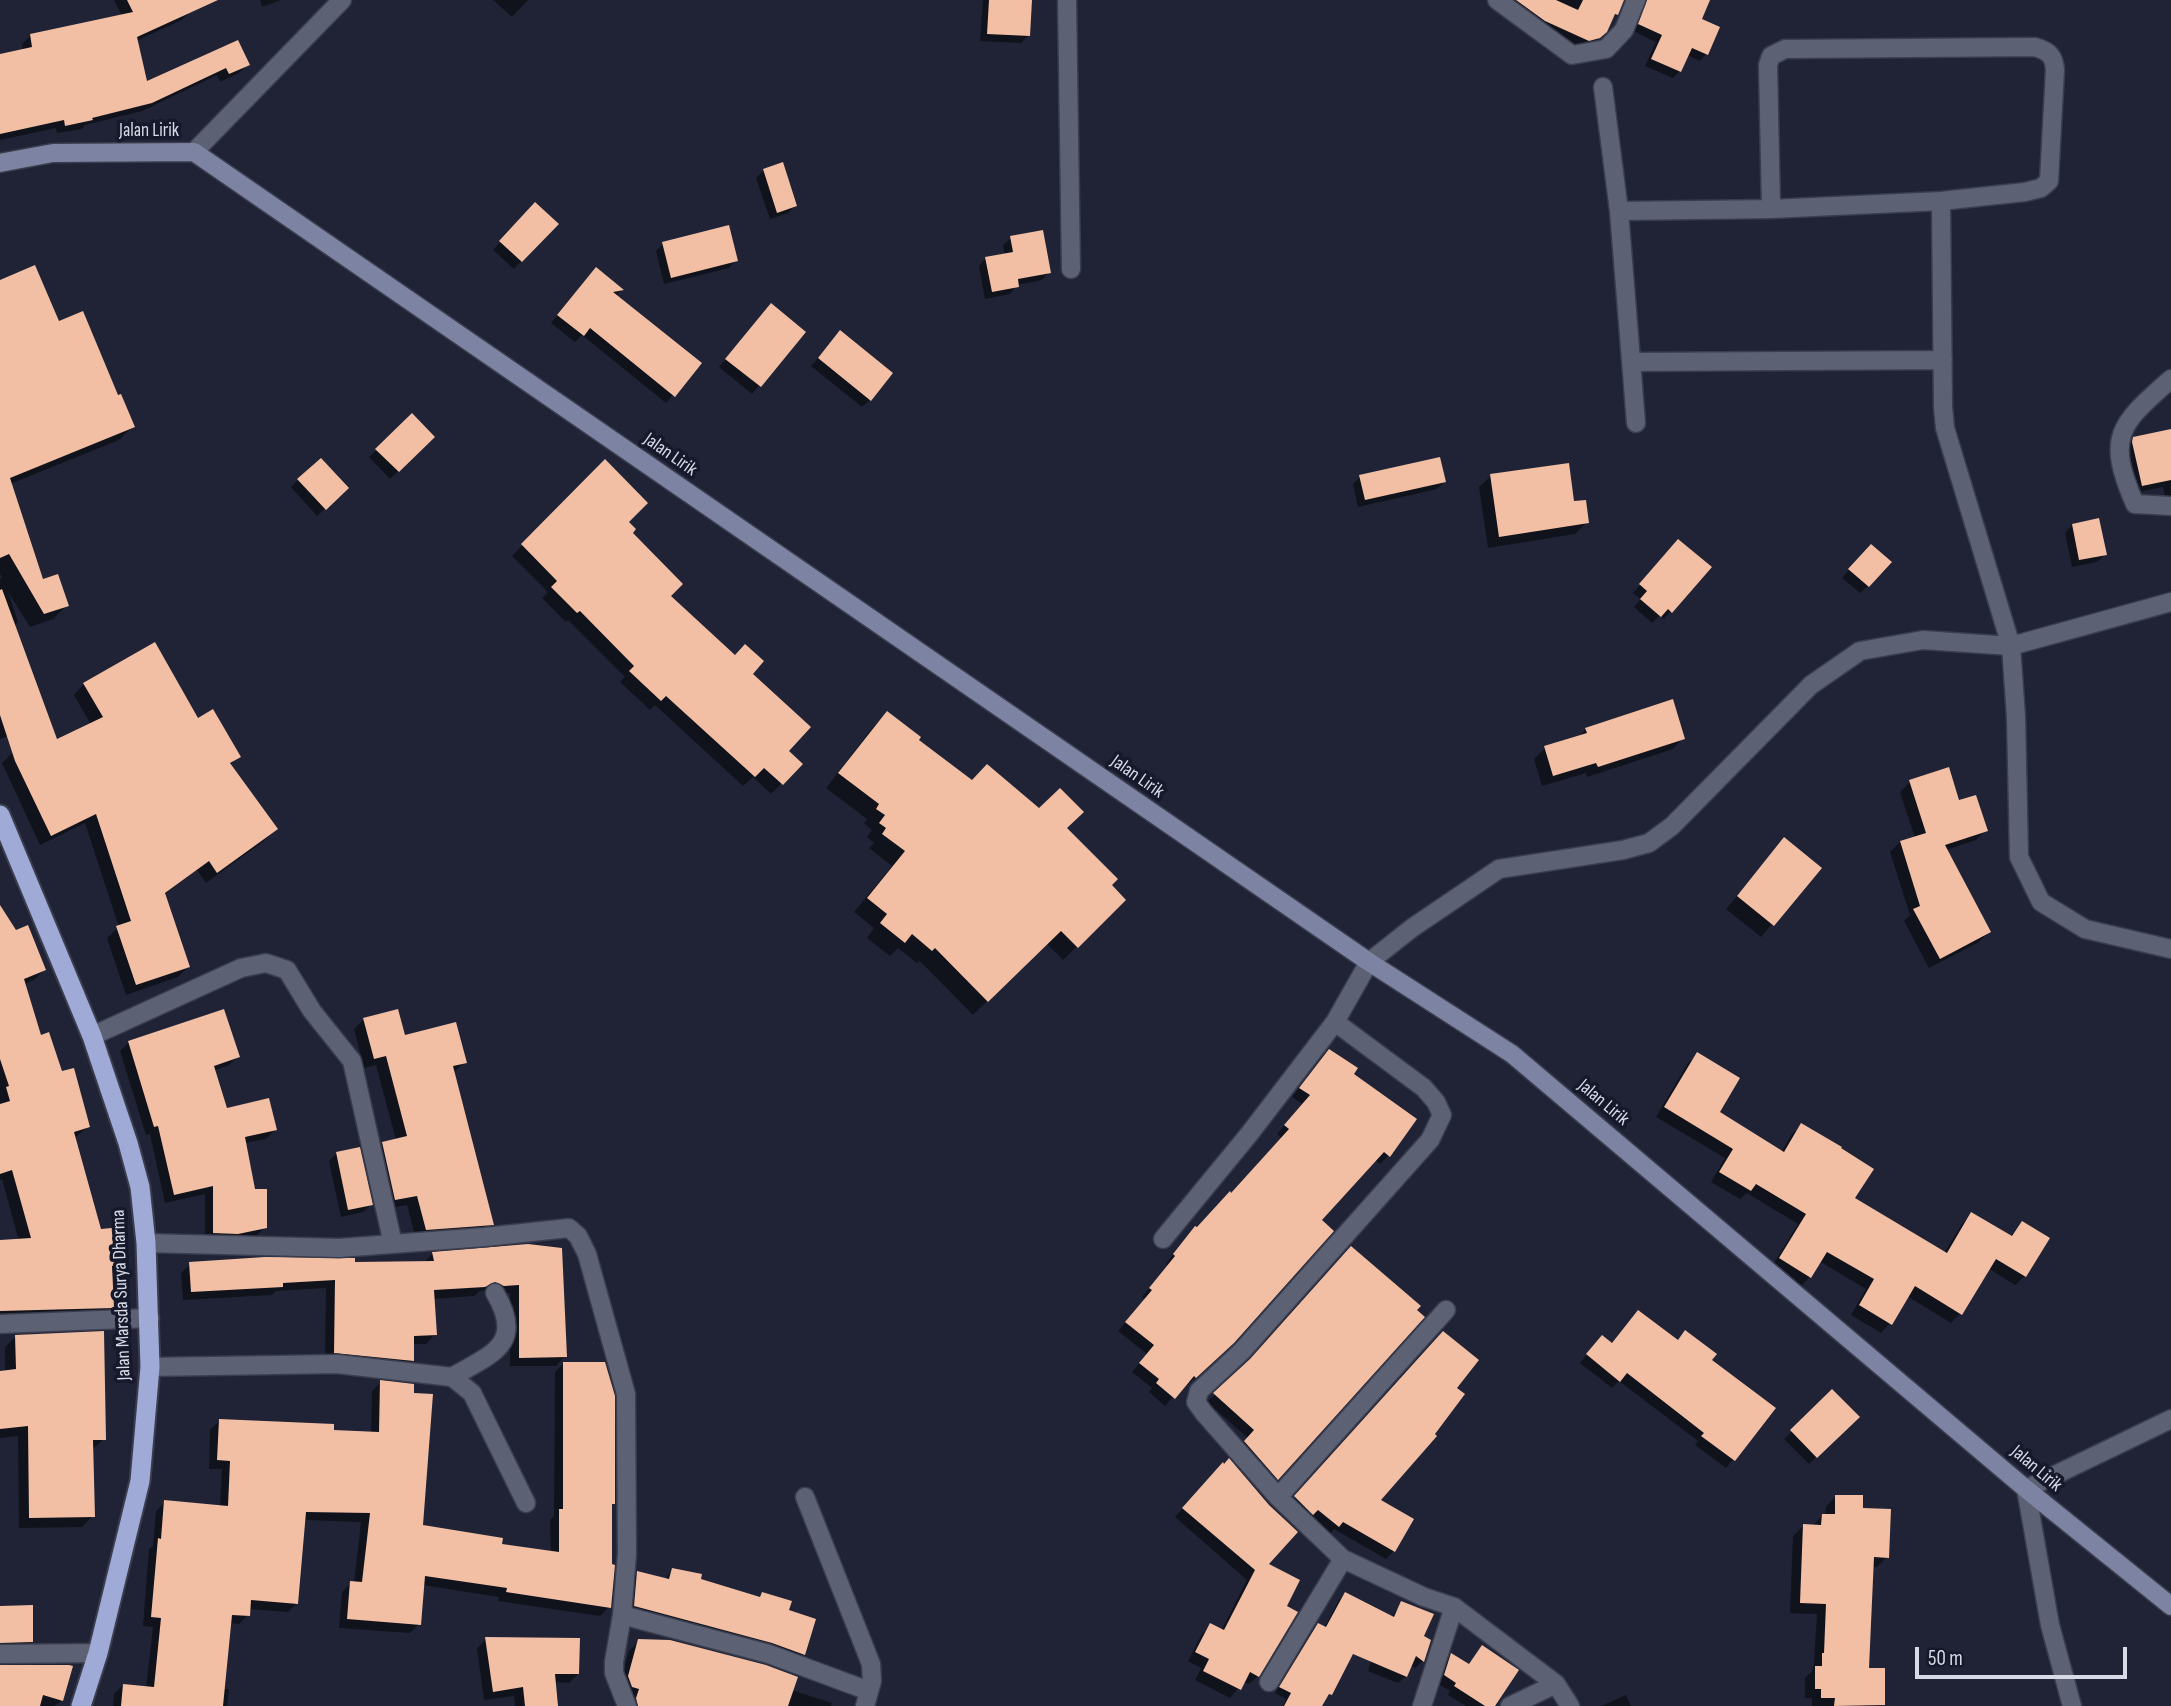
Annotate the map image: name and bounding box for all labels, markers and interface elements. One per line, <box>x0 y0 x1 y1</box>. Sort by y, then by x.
street label: Jalan Lirik <box>119 120 179 142</box>
street label: Jalan Lirik <box>639 428 701 482</box>
street label: Jalan Lirik <box>1106 750 1168 804</box>
street label: Jalan Lirik <box>1573 1075 1633 1131</box>
street label: Jalan Marsda Surya Dharma <box>108 1209 136 1381</box>
street label: Jalan Lirik <box>2006 1441 2066 1497</box>
scale bar <box>1919 1632 2131 1676</box>
text: 50 m <box>1928 1646 1963 1671</box>

